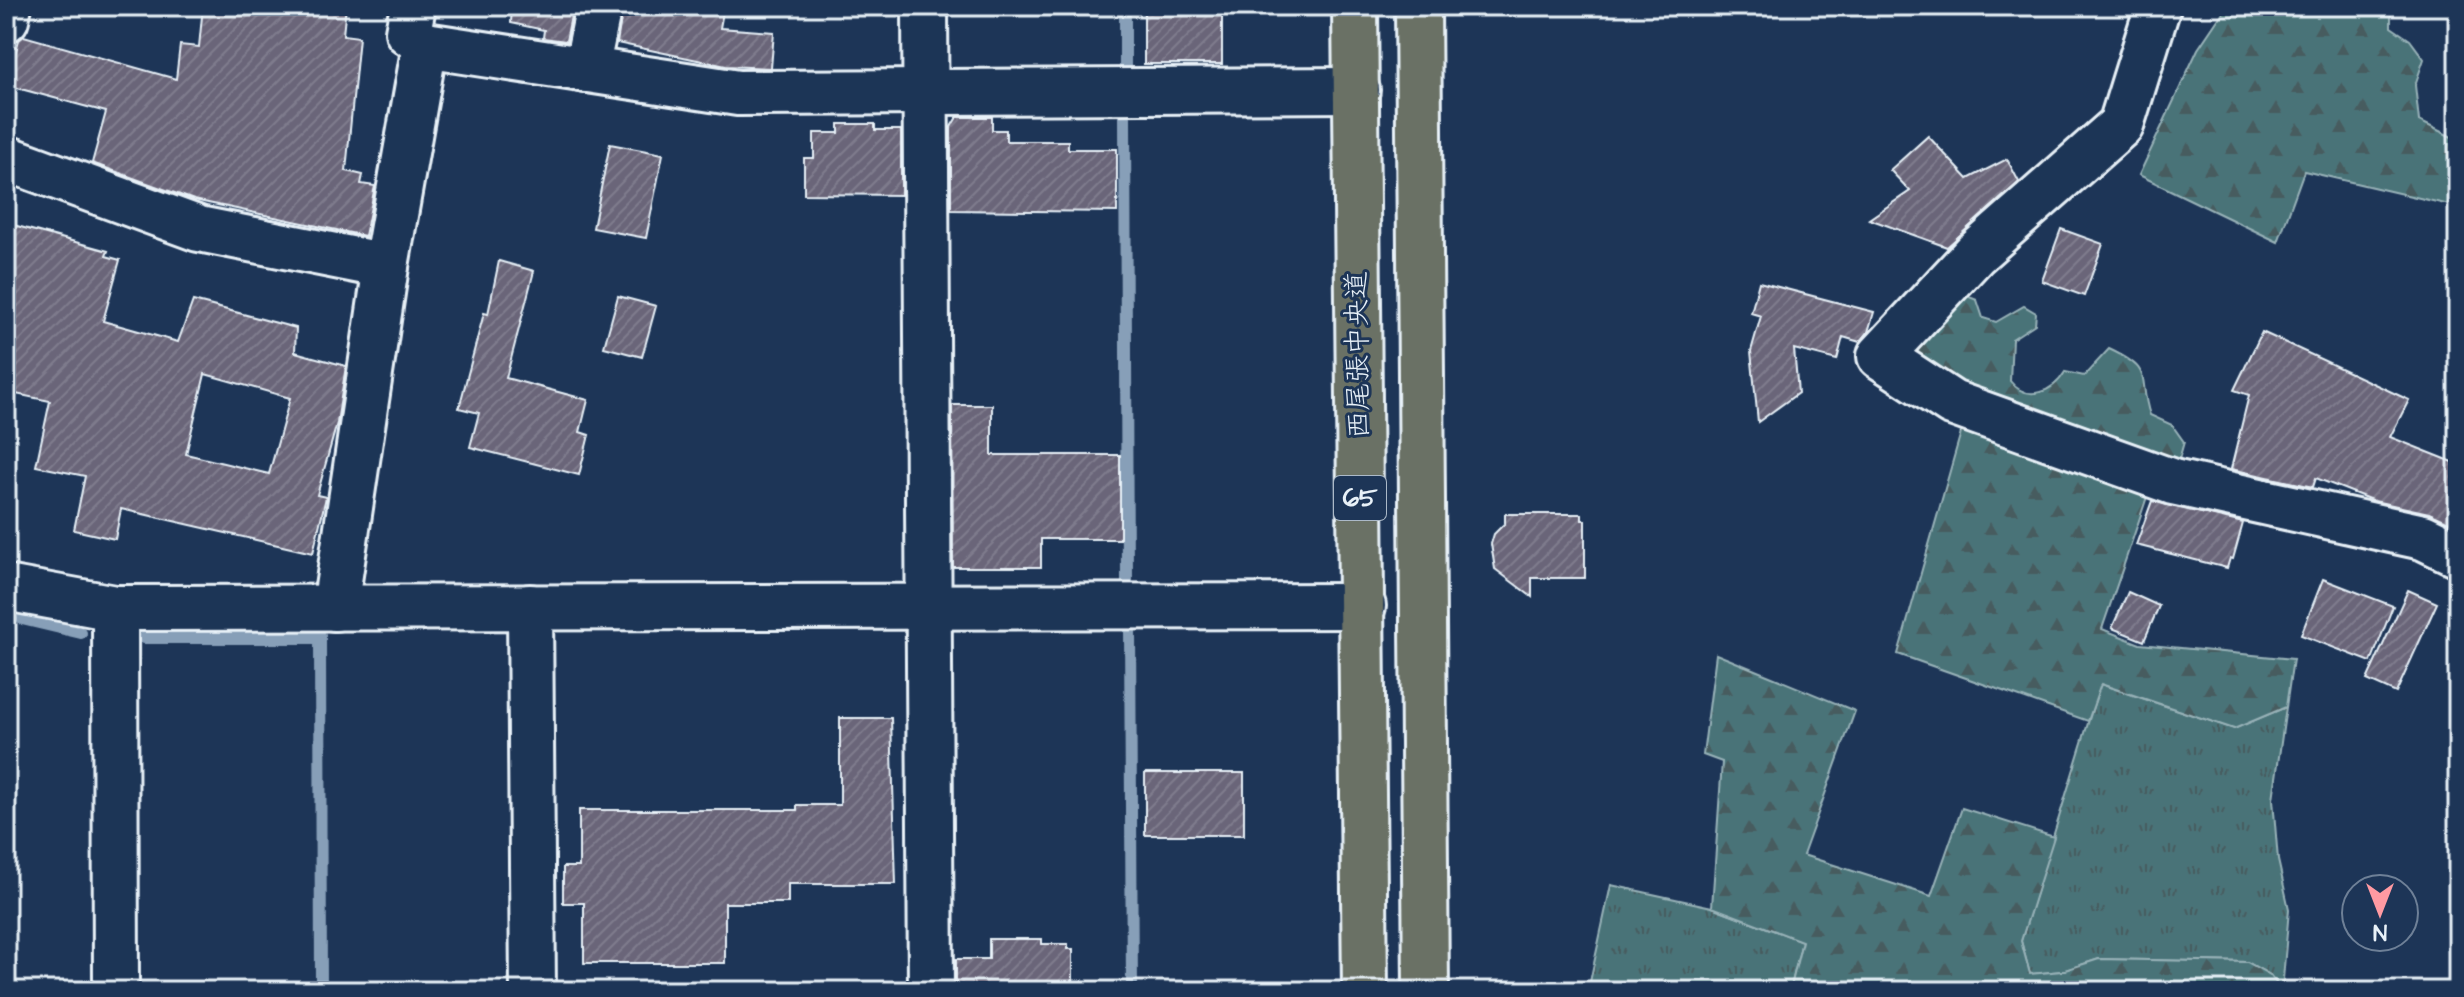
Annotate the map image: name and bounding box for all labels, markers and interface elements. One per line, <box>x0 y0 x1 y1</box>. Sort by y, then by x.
street label: 西尾張中央道 <box>1337 271 1379 439</box>
road number: 65 <box>1334 476 1386 520</box>
north arrow <box>2340 873 2420 953</box>
text: N <box>2373 916 2387 947</box>

